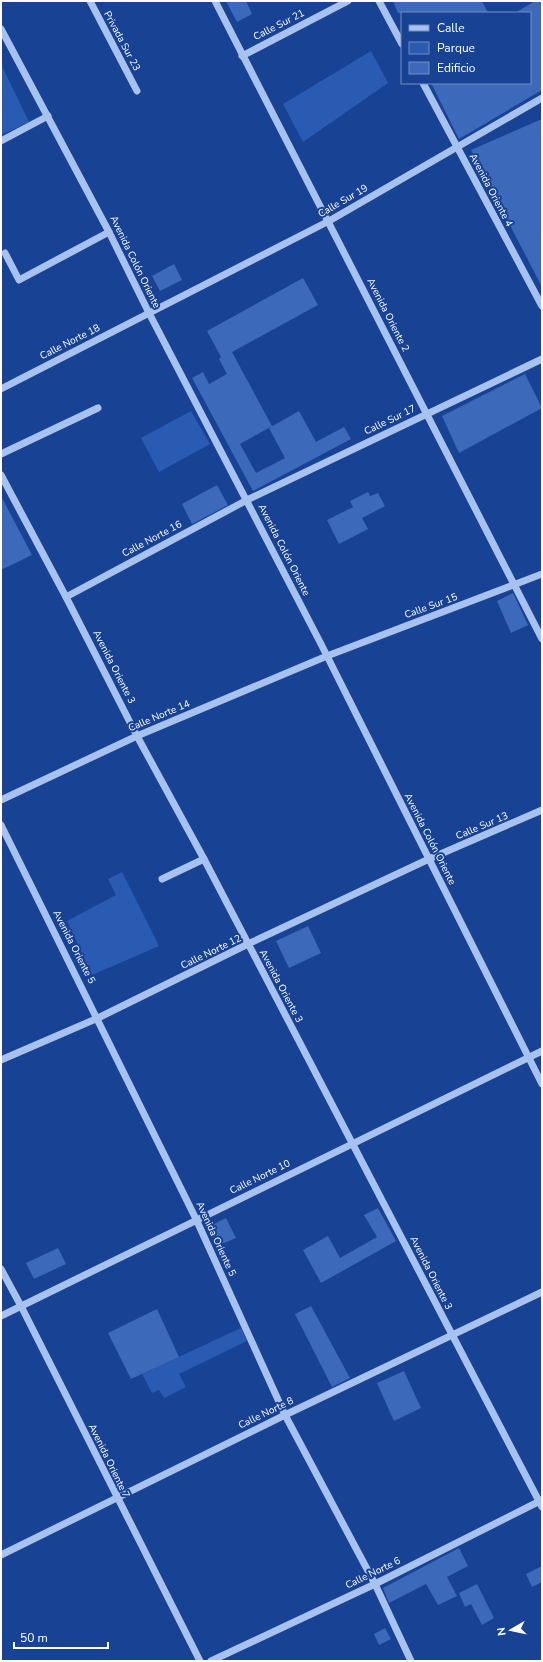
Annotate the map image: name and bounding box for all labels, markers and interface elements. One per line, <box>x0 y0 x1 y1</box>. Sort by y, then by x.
street label: Calle Sur 21 <box>251 6 307 44</box>
street label: Privada Sur 23 <box>100 9 144 73</box>
legend <box>401 12 531 84</box>
text: Calle <box>437 20 465 36</box>
text: Parque <box>437 40 475 56</box>
text: Edificio <box>437 60 476 76</box>
street label: Avenida Oriente 4 <box>466 151 516 229</box>
street label: Calle Sur 19 <box>315 181 371 221</box>
street label: Avenida Colón Oriente <box>107 213 163 311</box>
street label: Avenida Oriente 2 <box>363 276 413 354</box>
street label: Calle Norte 18 <box>38 321 102 363</box>
street label: Calle Sur 17 <box>362 402 418 438</box>
street label: Avenida Colón Oriente <box>255 502 313 598</box>
street label: Calle Norte 16 <box>120 517 184 561</box>
street label: Calle Sur 15 <box>403 590 459 622</box>
street label: Avenida Oriente 3 <box>89 628 139 706</box>
street label: Calle Norte 14 <box>126 697 192 735</box>
street label: Avenida Colón Oriente <box>401 791 459 887</box>
street label: Calle Sur 13 <box>454 809 510 843</box>
street label: Avenida Oriente 5 <box>49 908 99 986</box>
street label: Calle Norte 12 <box>178 931 244 973</box>
street label: Avenida Oriente 3 <box>256 947 306 1025</box>
street label: Calle Norte 10 <box>227 1156 293 1198</box>
street label: Avenida Oriente 5 <box>193 1199 239 1279</box>
street label: Avenida Oriente 3 <box>406 1234 456 1312</box>
street label: Calle Norte 8 <box>236 1394 296 1432</box>
street label: Avenida Oriente 7 <box>85 1422 133 1500</box>
street label: Calle Norte 6 <box>343 1554 403 1592</box>
north arrow <box>491 1610 531 1650</box>
scale bar <box>14 1624 108 1650</box>
text: N <box>494 1626 510 1637</box>
text: 50 m <box>20 1630 48 1646</box>

